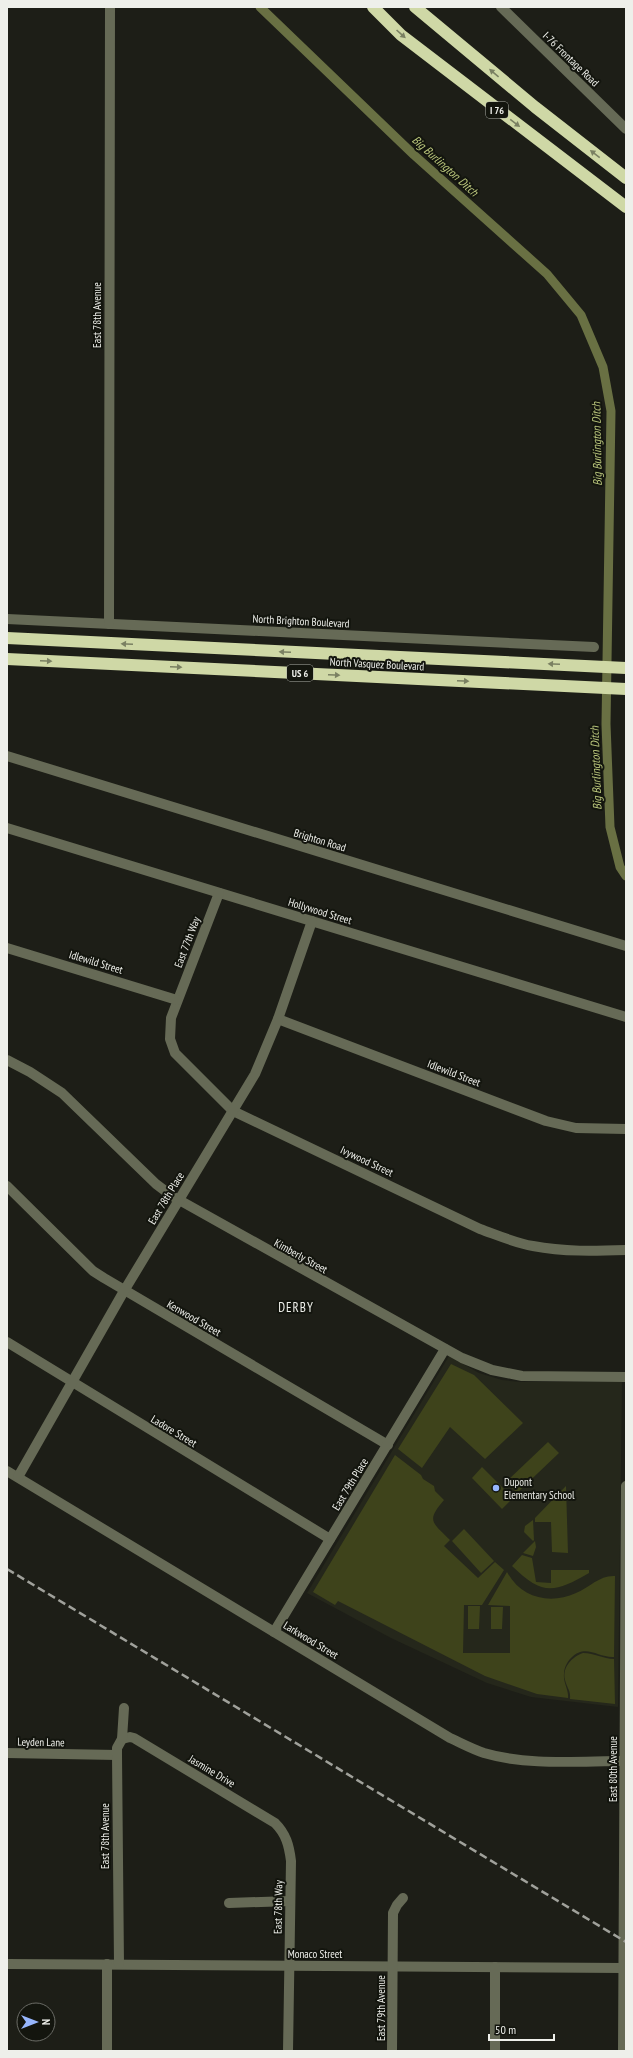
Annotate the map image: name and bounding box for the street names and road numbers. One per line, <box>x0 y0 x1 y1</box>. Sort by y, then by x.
street label: I-76 Frontage Road <box>540 29 602 90</box>
road number: I 76 <box>486 102 508 118</box>
street label: East 78th Avenue <box>90 282 104 348</box>
street label: North Brighton Boulevard <box>252 611 350 631</box>
street label: North Vasquez Boulevard <box>329 655 425 673</box>
road number: US 6 <box>287 665 313 681</box>
street label: Brighton Road <box>292 825 348 855</box>
street label: Hollywood Street <box>286 895 354 927</box>
street label: East 77th Way <box>171 914 203 970</box>
street label: Idlewild Street <box>67 947 125 977</box>
street label: Idlewild Street <box>426 1056 482 1090</box>
street label: Ivywood Street <box>338 1143 396 1179</box>
street label: East 78th Place <box>145 1169 187 1227</box>
street label: Kimberly Street <box>272 1236 330 1276</box>
street label: Kenwood Street <box>164 1297 224 1339</box>
street label: Ladore Street <box>149 1412 199 1450</box>
street label: East 79th Place <box>329 1455 371 1513</box>
street label: Larkwood Street <box>281 1618 341 1662</box>
street label: Leyden Lane <box>17 1735 65 1749</box>
street label: East 80th Avenue <box>606 1736 620 1802</box>
street label: Jasmine Drive <box>185 1751 238 1791</box>
street label: East 78th Avenue <box>98 1803 112 1869</box>
street label: East 78th Way <box>271 1879 285 1934</box>
street label: Monaco Street <box>288 1947 342 1961</box>
street label: East 79th Avenue <box>374 1975 388 2041</box>

